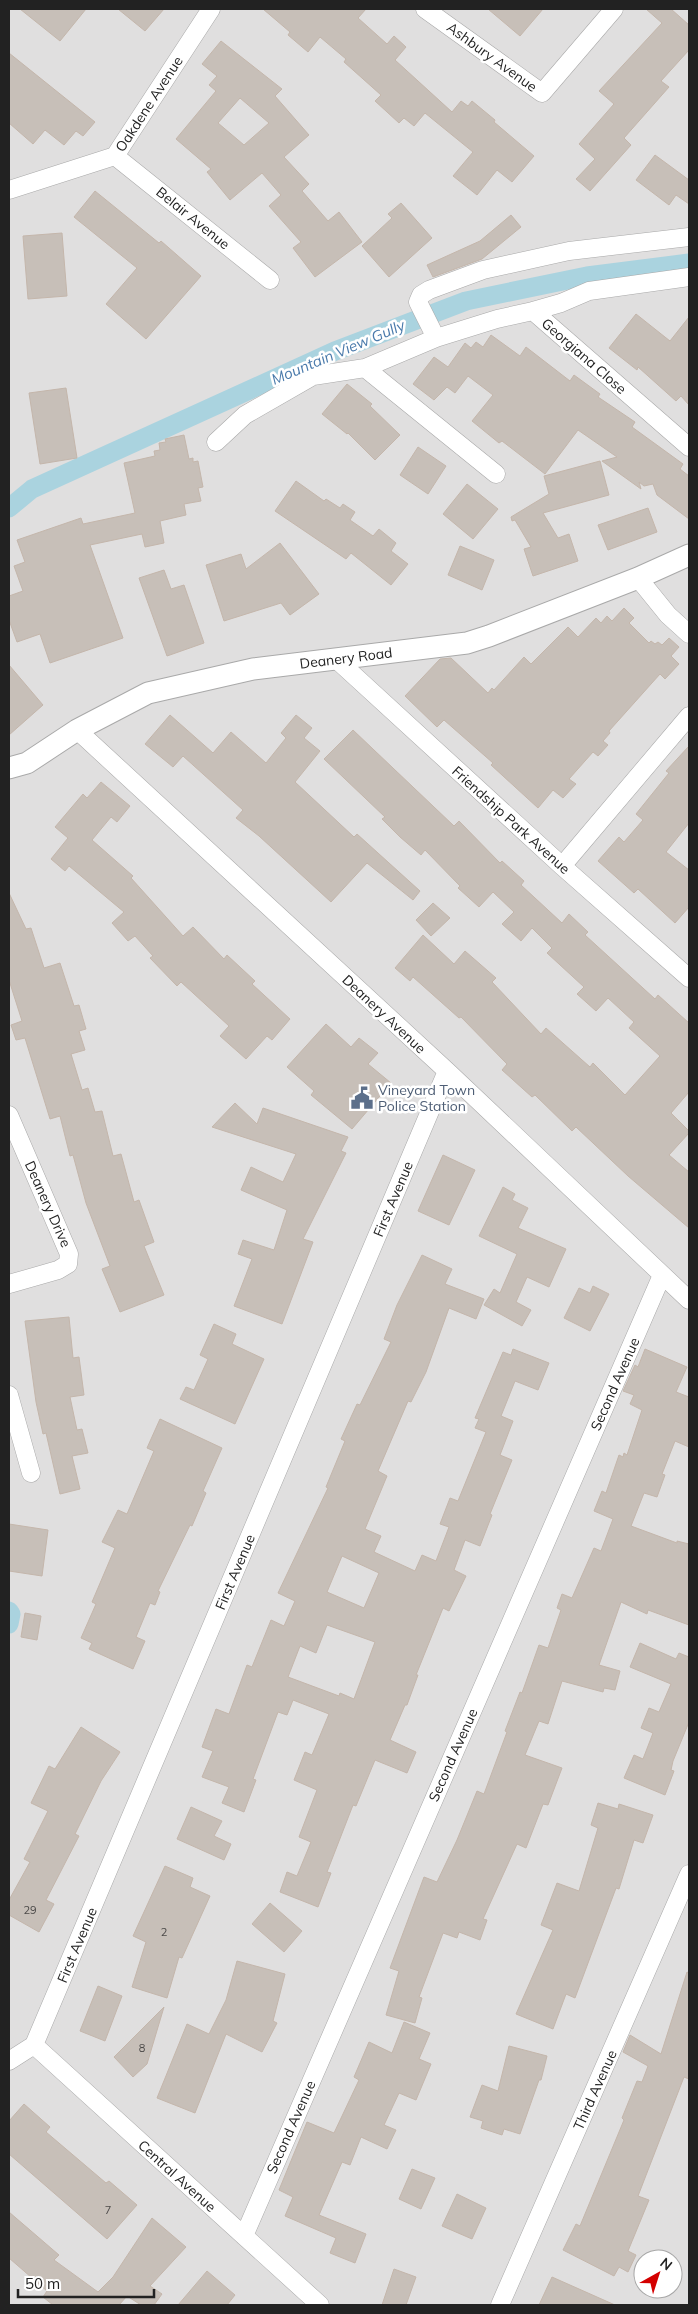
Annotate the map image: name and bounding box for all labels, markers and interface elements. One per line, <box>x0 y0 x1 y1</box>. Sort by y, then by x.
street label: Ashbury Avenue <box>443 18 541 96</box>
street label: Oakdene Avenue <box>111 53 187 155</box>
street label: Belair Avenue <box>152 183 234 253</box>
street label: Georgiana Close <box>538 314 630 398</box>
water label: Mountain View Gully <box>268 315 409 389</box>
street label: Deanery Road <box>299 643 393 673</box>
street label: Friendship Park Avenue <box>448 762 574 878</box>
street label: Deanery Avenue <box>338 971 430 1057</box>
place label: Vineyard Town Police Station <box>378 1081 475 1115</box>
public building icon: Vineyard Town Police Station <box>349 1085 375 1111</box>
street label: Deanery Drive <box>21 1158 75 1250</box>
street label: First Avenue <box>369 1158 417 1240</box>
street label: Second Avenue <box>586 1335 644 1433</box>
street label: First Avenue <box>211 1531 259 1613</box>
street label: Second Avenue <box>424 1706 482 1804</box>
house number: 29 <box>23 1903 37 1917</box>
street label: First Avenue <box>53 1904 101 1986</box>
house number: 2 <box>161 1925 168 1939</box>
house number: 8 <box>139 2041 146 2055</box>
street label: Third Avenue <box>569 2047 621 2133</box>
street label: Second Avenue <box>262 2078 320 2176</box>
street label: Central Avenue <box>134 2136 220 2216</box>
house number: 7 <box>105 2203 111 2217</box>
north arrow <box>633 2249 683 2299</box>
text: N <box>656 2254 676 2274</box>
scale bar <box>18 2266 154 2298</box>
text: 50 m <box>25 2274 60 2293</box>

